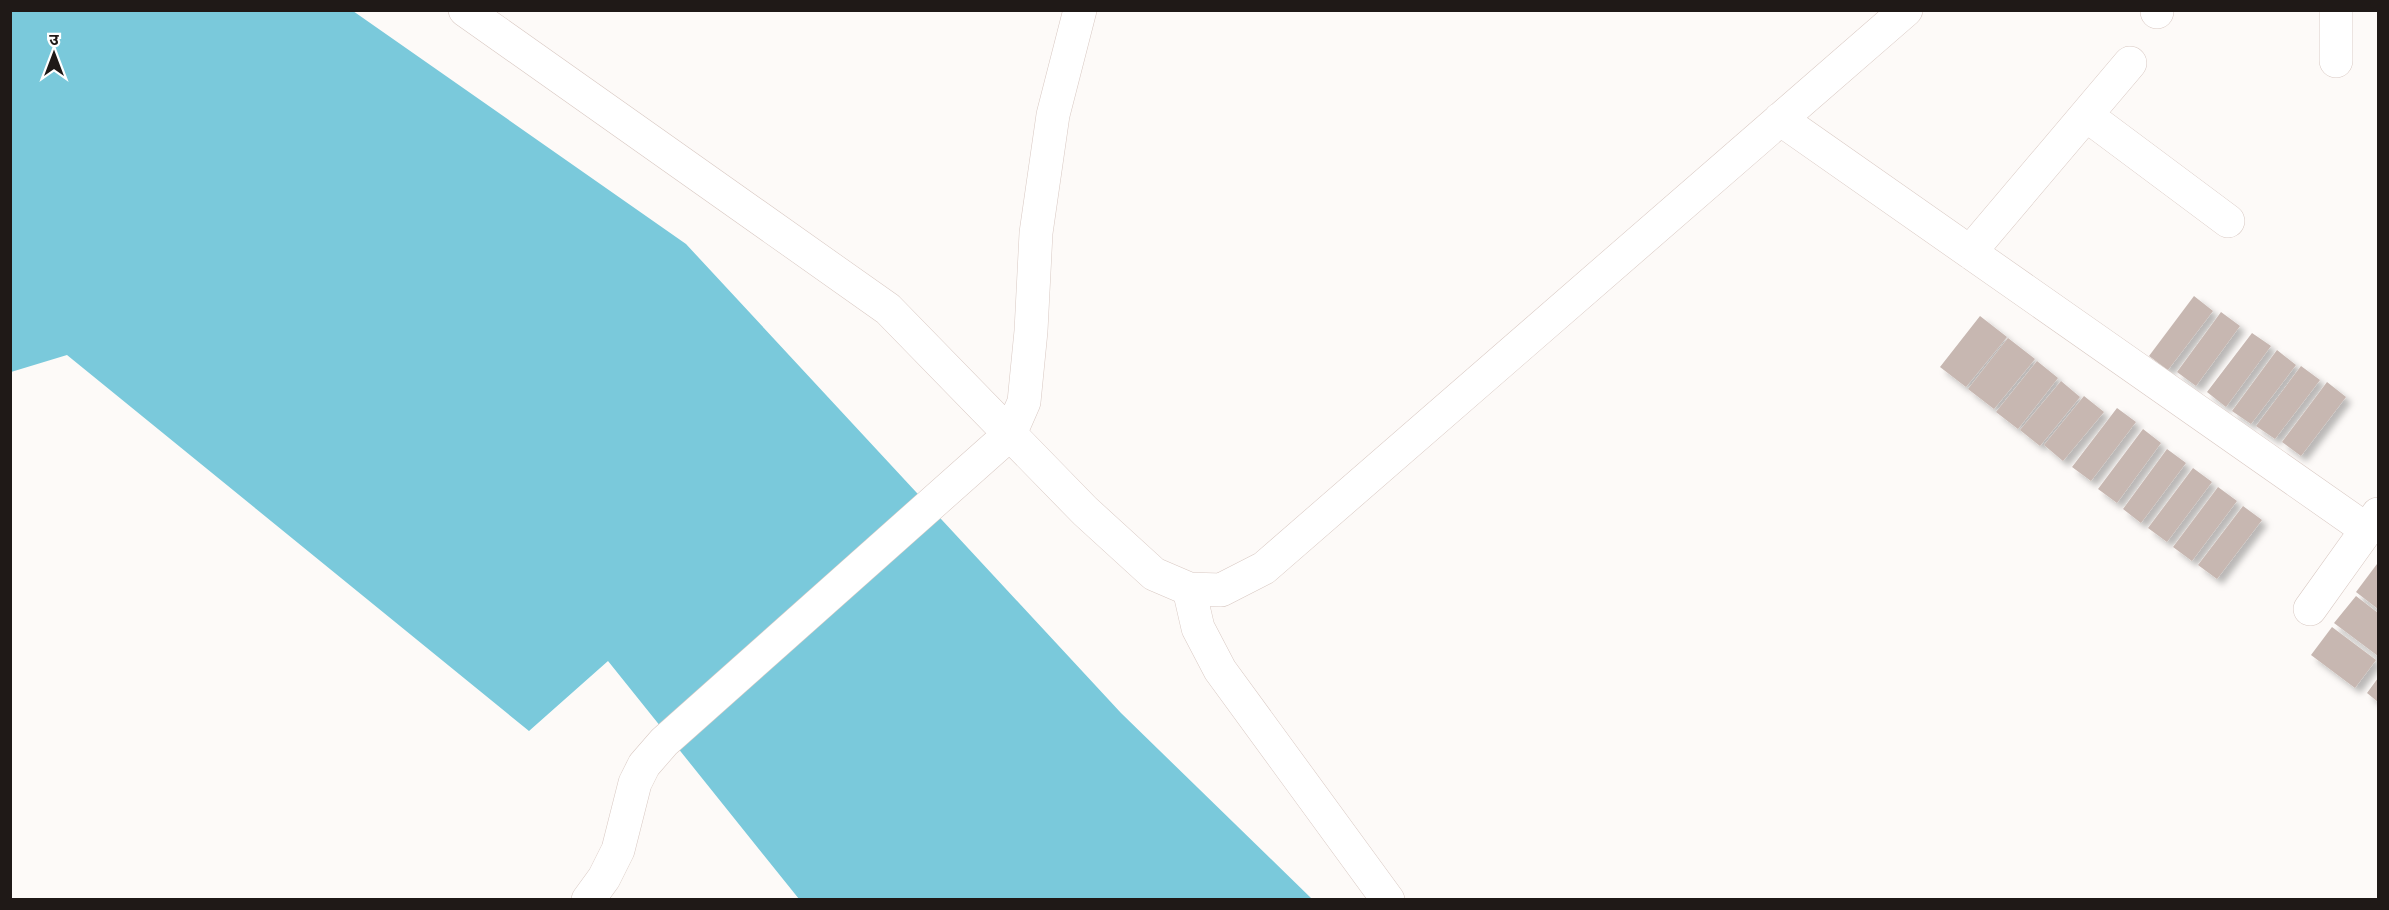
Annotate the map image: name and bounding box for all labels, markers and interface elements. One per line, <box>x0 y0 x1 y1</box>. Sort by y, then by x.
north arrow <box>24 24 84 84</box>
text: उ <box>49 29 59 49</box>

